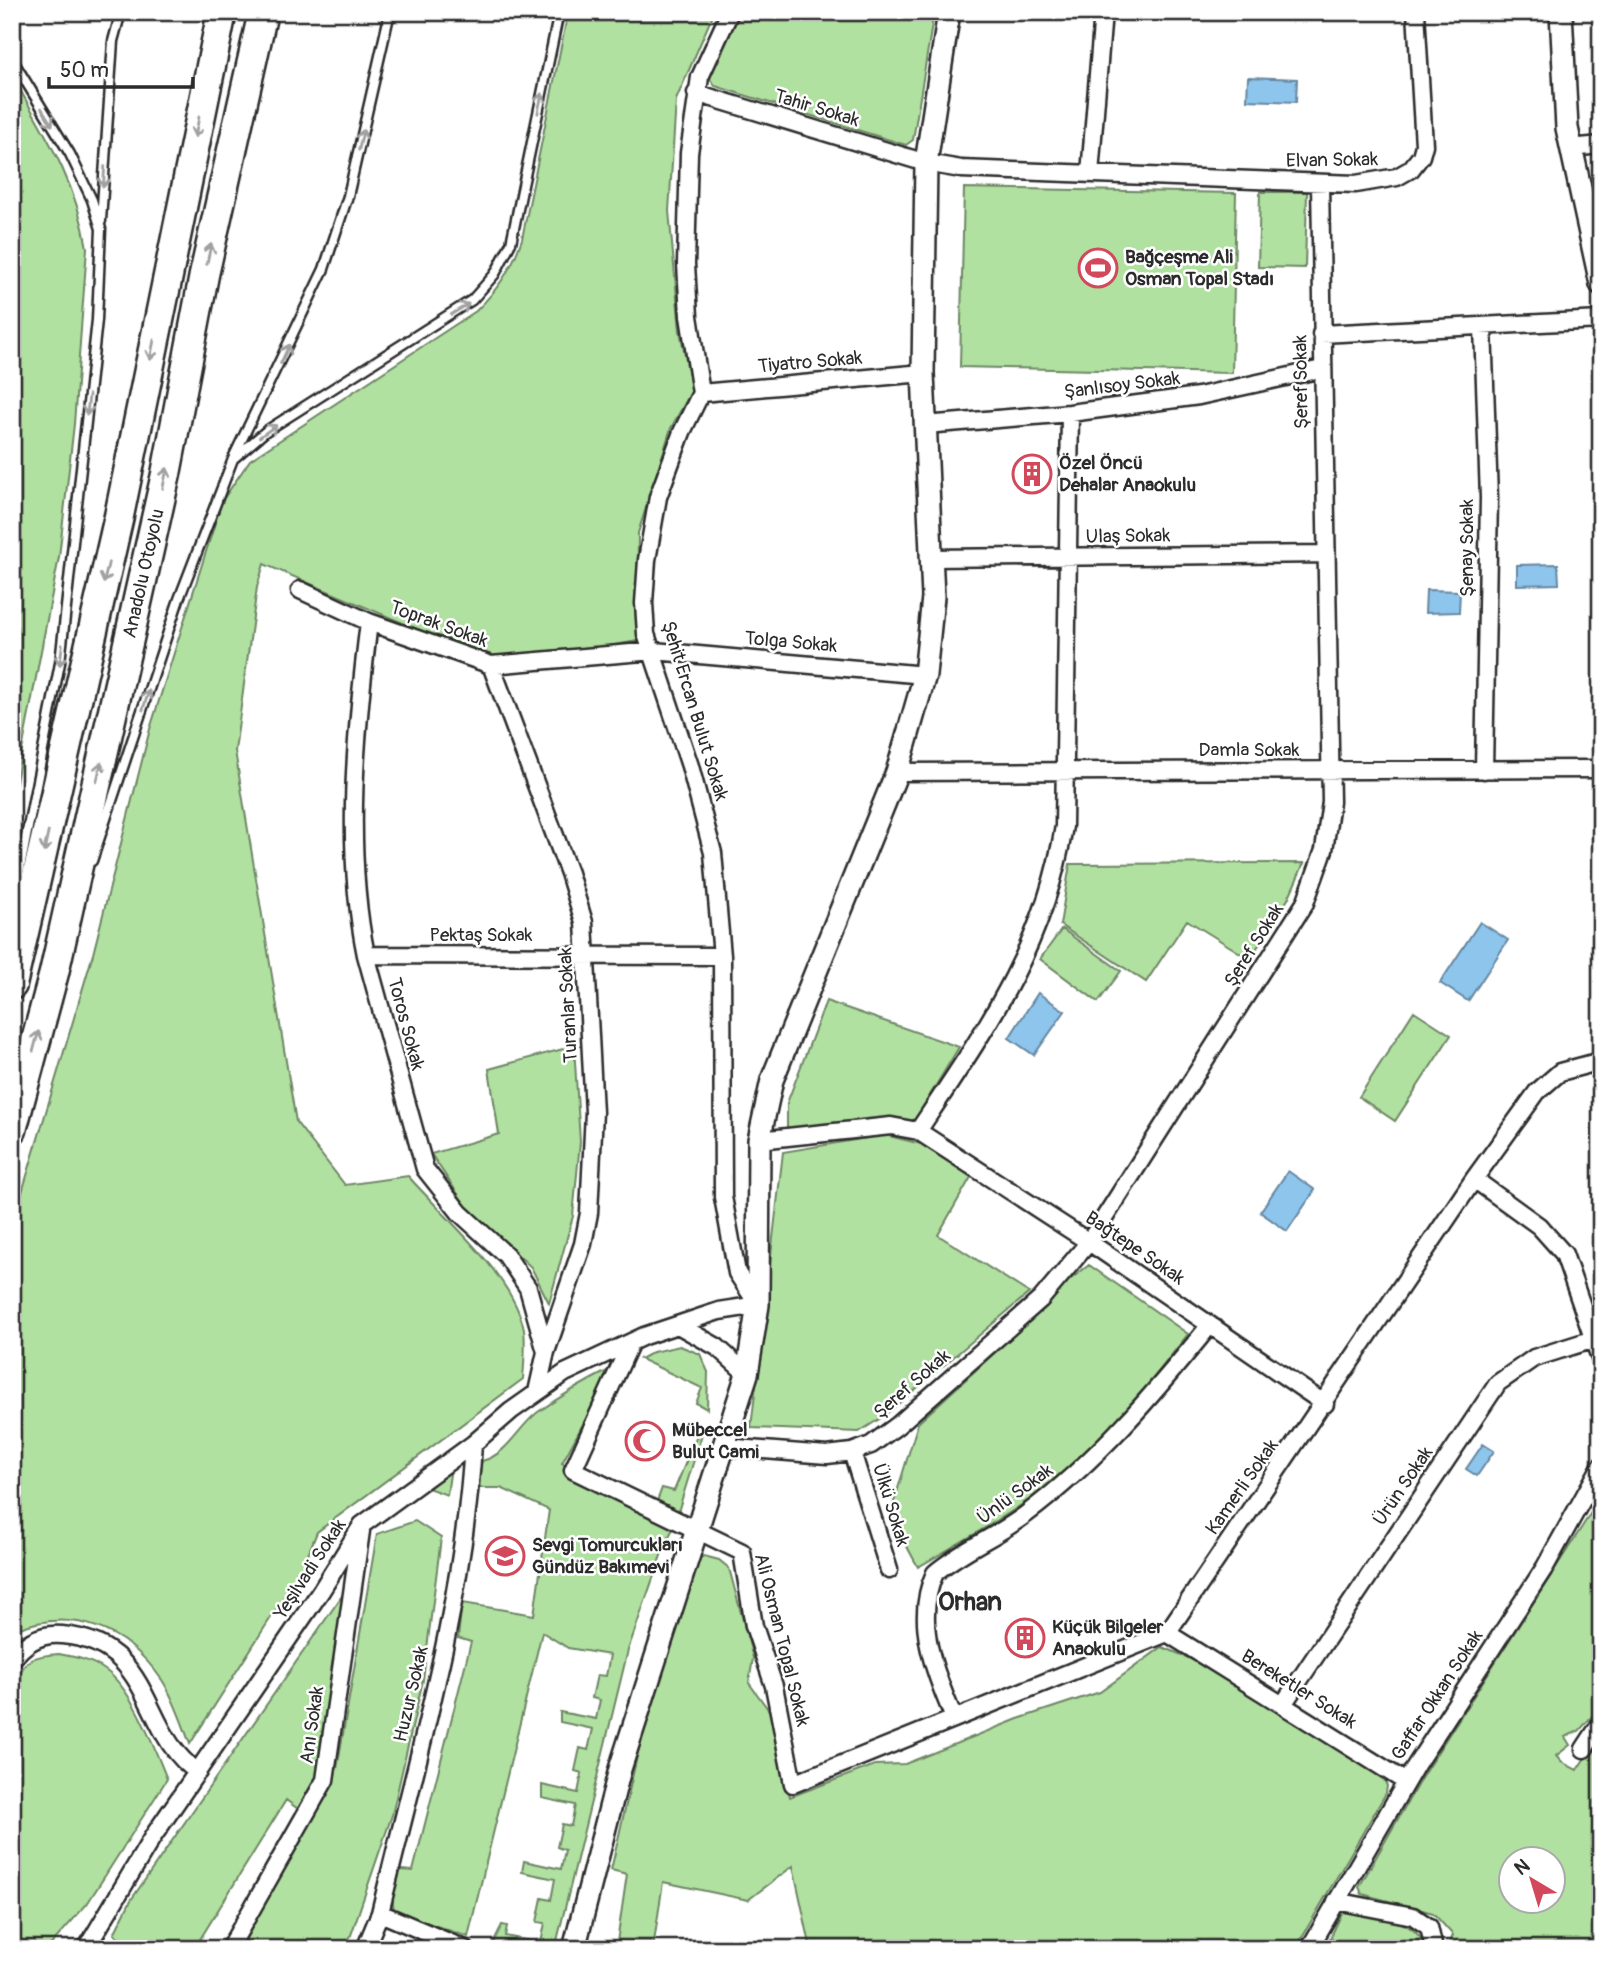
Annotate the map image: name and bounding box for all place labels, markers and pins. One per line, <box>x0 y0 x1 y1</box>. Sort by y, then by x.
place label: Bağçeşme Ali Osman Topal Stadı <box>1125 245 1274 291</box>
sports icon: Bağçeşme Ali Osman Topal Stadı <box>1077 247 1119 289</box>
place label: Özel Öncü Dehalar Anaokulu <box>1059 451 1196 497</box>
building icon: Özel Öncü Dehalar Anaokulu <box>1011 453 1053 495</box>
place label: Mübeccel Bulut Cami <box>672 1418 760 1464</box>
mosque icon: Mübeccel Bulut Cami <box>624 1420 666 1462</box>
place label: Sevgi Tomurcukları Gündüz Bakımevi <box>532 1533 683 1579</box>
school or university icon: Sevgi Tomurcukları Gündüz Bakımevi <box>484 1535 526 1577</box>
place label: Küçük Bilgeler Anaokulu <box>1052 1615 1164 1661</box>
building icon: Küçük Bilgeler Anaokulu <box>1004 1617 1046 1659</box>

